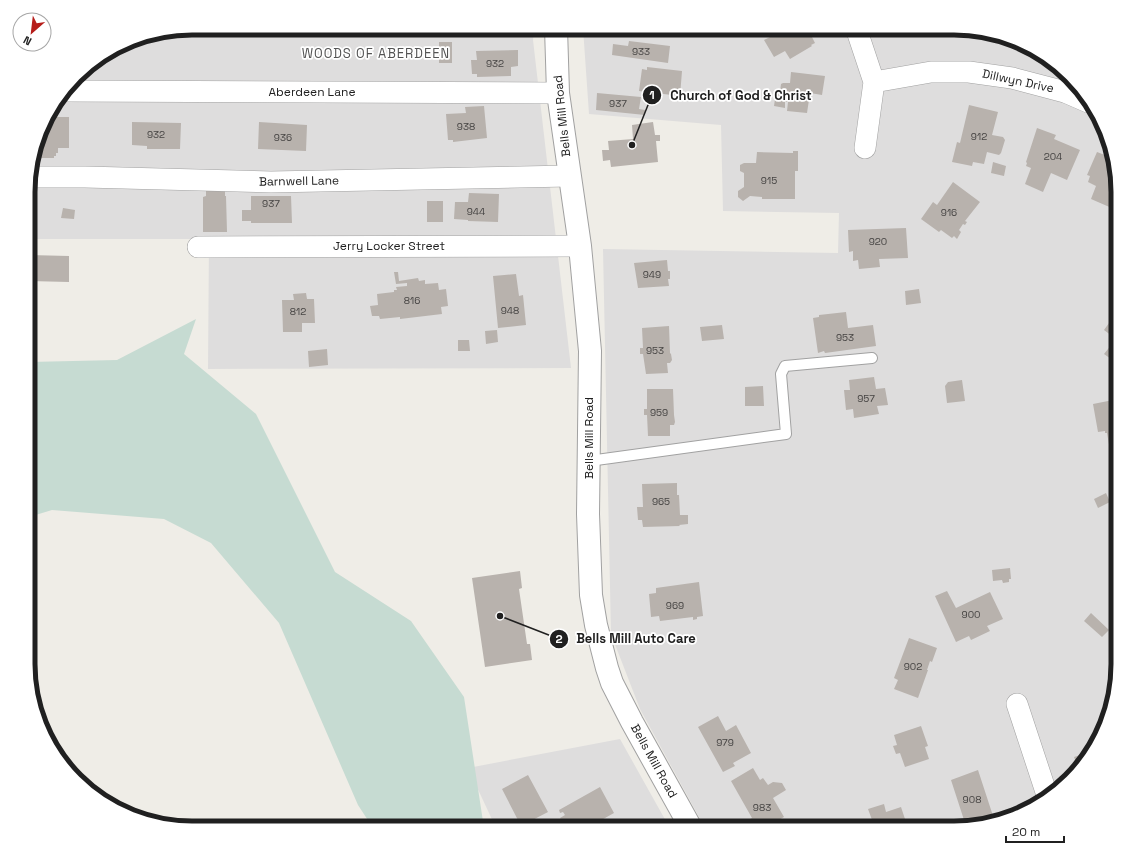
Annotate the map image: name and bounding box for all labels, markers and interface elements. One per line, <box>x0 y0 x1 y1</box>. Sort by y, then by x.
north arrow <box>12 12 52 52</box>
text: N <box>21 33 34 49</box>
district label: WOODS OF ABERDEEN <box>302 45 450 62</box>
house number: 933 <box>632 45 650 58</box>
house number: 932 <box>486 57 504 70</box>
street label: Dillwyn Drive <box>981 66 1055 96</box>
street label: Bells Mill Road <box>550 74 574 158</box>
callout: Church of God & Christ <box>642 83 820 108</box>
street label: Aberdeen Lane <box>269 84 356 100</box>
text: 1 <box>649 87 655 103</box>
text: Church of God & Christ <box>670 87 812 104</box>
house number: 937 <box>609 97 627 110</box>
house number: 938 <box>457 120 475 133</box>
house number: 932 <box>147 128 165 141</box>
house number: 912 <box>971 130 987 143</box>
house number: 936 <box>274 131 292 144</box>
house number: 204 <box>1044 150 1062 163</box>
street label: Barnwell Lane <box>259 172 339 190</box>
house number: 915 <box>761 174 777 187</box>
house number: 937 <box>262 197 280 210</box>
house number: 944 <box>467 205 485 218</box>
house number: 916 <box>941 206 957 219</box>
house number: 920 <box>869 235 887 248</box>
street label: Jerry Locker Street <box>333 238 445 254</box>
house number: 949 <box>643 268 661 281</box>
house number: 816 <box>404 294 420 307</box>
house number: 948 <box>501 304 519 317</box>
house number: 812 <box>290 305 306 318</box>
house number: 953 <box>836 331 854 344</box>
house number: 953 <box>646 344 664 357</box>
house number: 957 <box>857 392 875 405</box>
street label: Bells Mill Road <box>581 397 597 479</box>
house number: 959 <box>650 406 668 419</box>
house number: 965 <box>652 495 670 508</box>
house number: 969 <box>666 599 684 612</box>
house number: 900 <box>962 608 980 621</box>
callout: Bells Mill Auto Care <box>549 626 704 651</box>
text: Bells Mill Auto Care <box>576 630 696 647</box>
text: 2 <box>555 631 563 647</box>
house number: 902 <box>904 660 922 673</box>
street label: Bells Mill Road <box>627 721 681 801</box>
house number: 979 <box>716 736 734 749</box>
house number: 908 <box>963 793 981 806</box>
house number: 983 <box>753 801 771 814</box>
scale bar <box>1006 818 1064 844</box>
text: 20 m <box>1012 824 1040 840</box>

